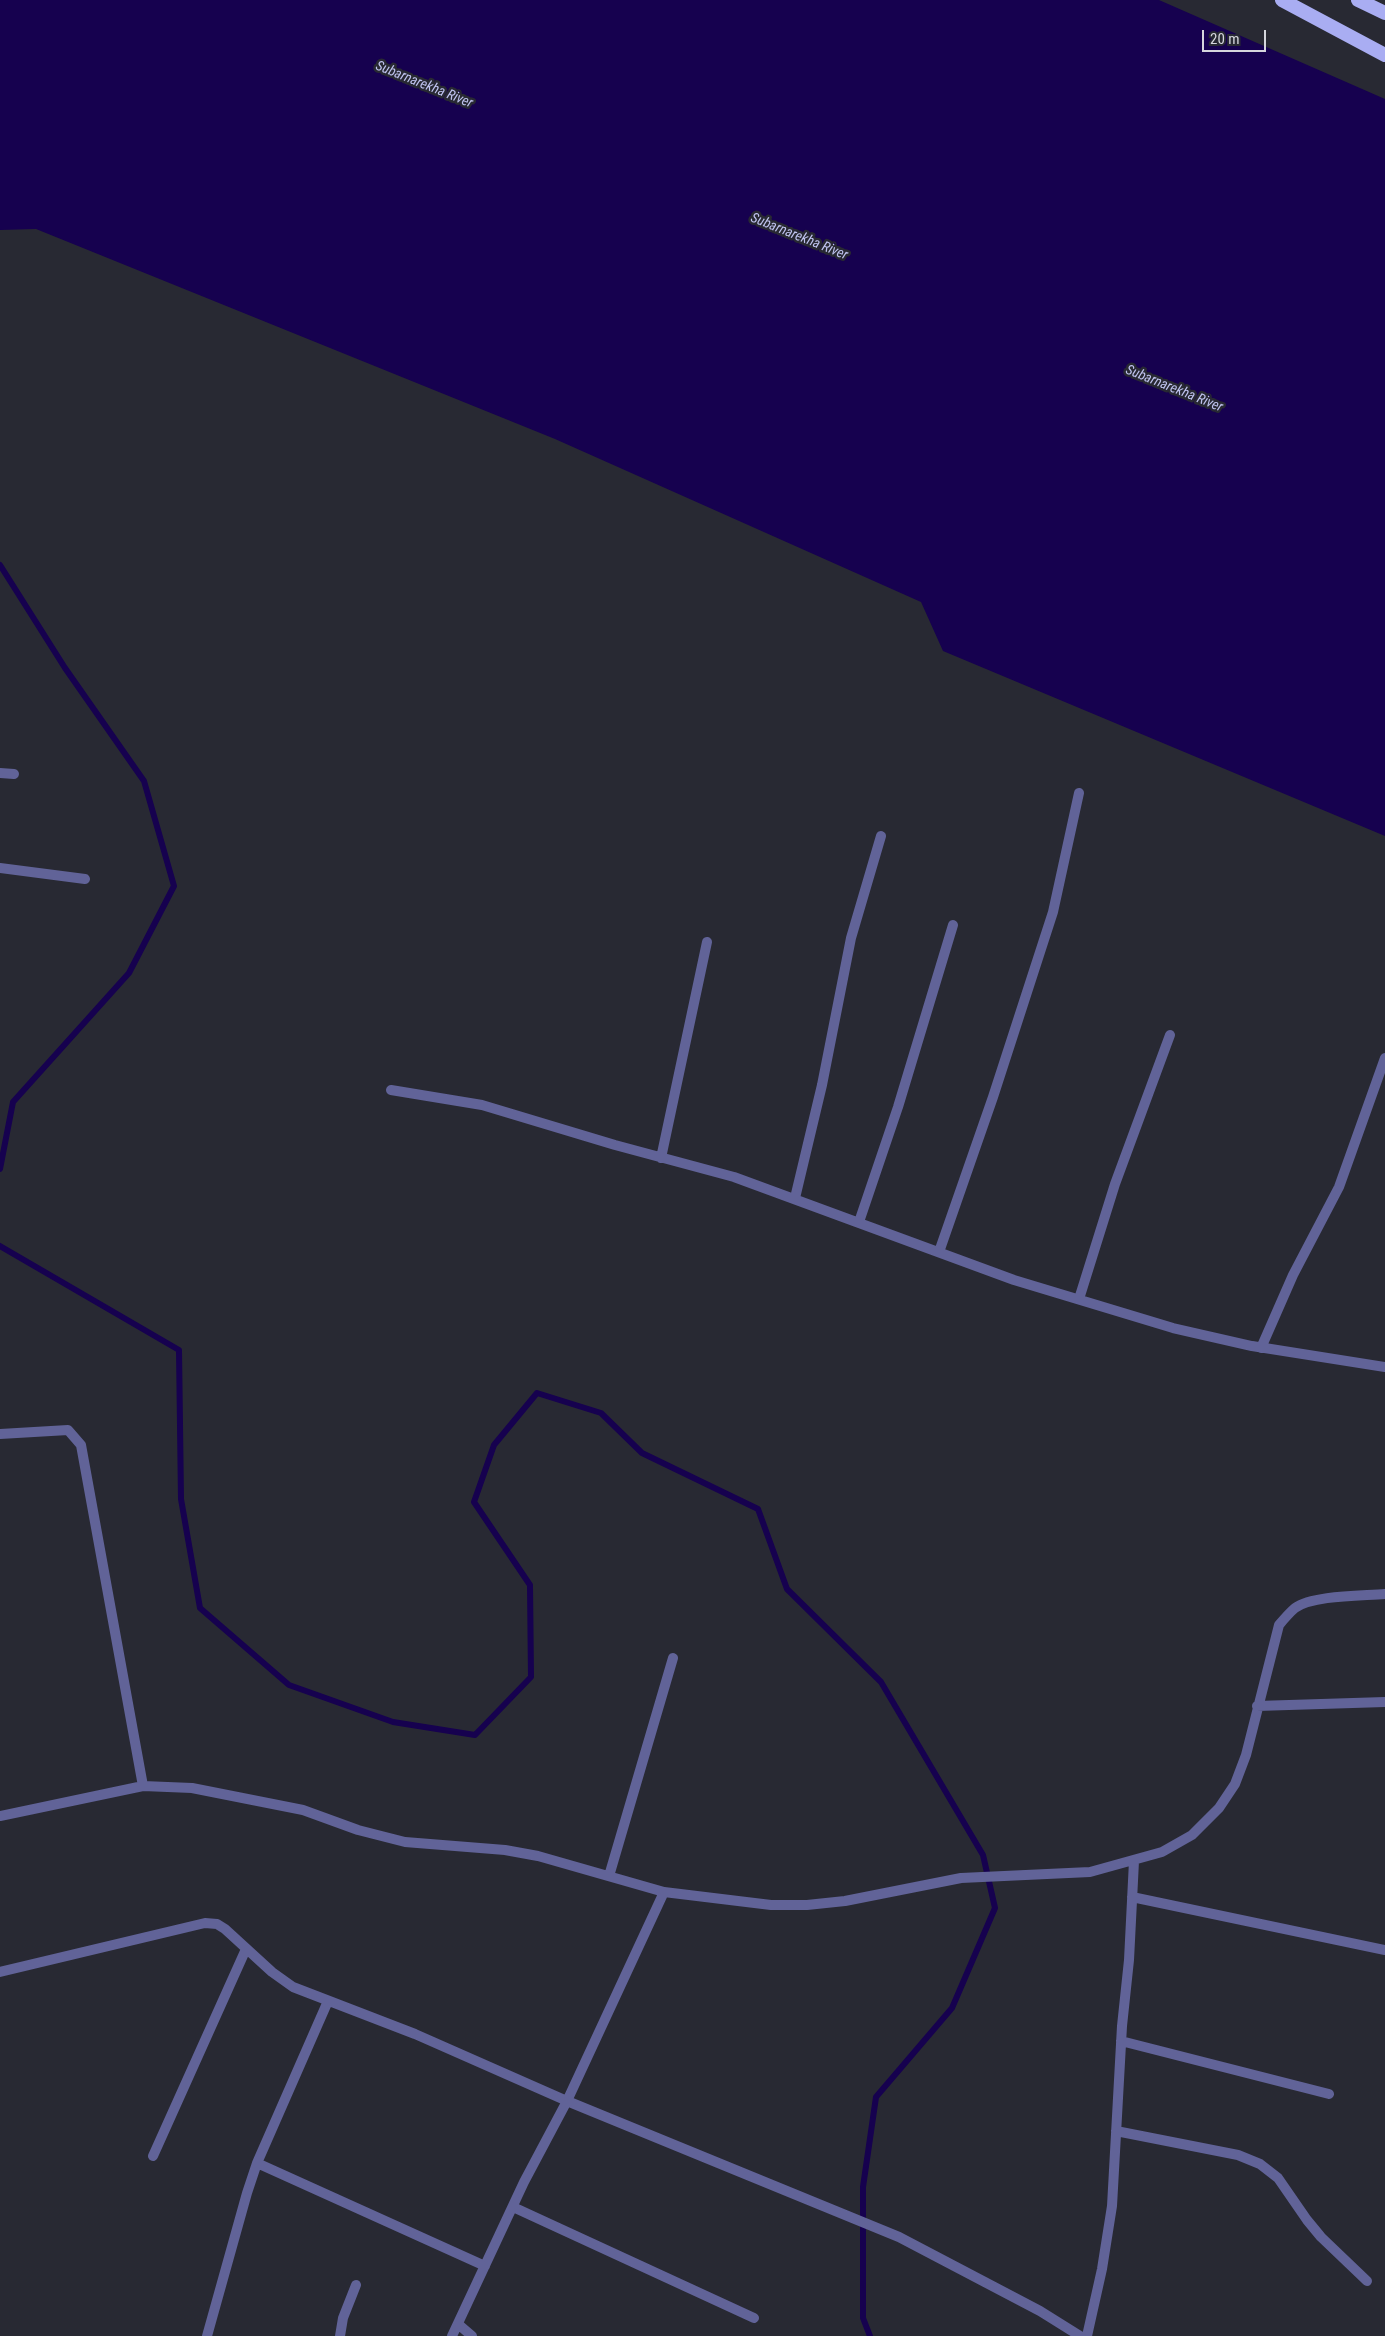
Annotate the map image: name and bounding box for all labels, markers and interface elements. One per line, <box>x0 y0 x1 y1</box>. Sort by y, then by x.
scale bar <box>1205 20 1269 52</box>
text: 20 m <box>1210 30 1240 48</box>
water label: Subarnarekha River <box>373 58 475 112</box>
water label: Subarnarekha River <box>748 210 850 264</box>
water label: Subarnarekha River <box>1123 362 1225 416</box>

